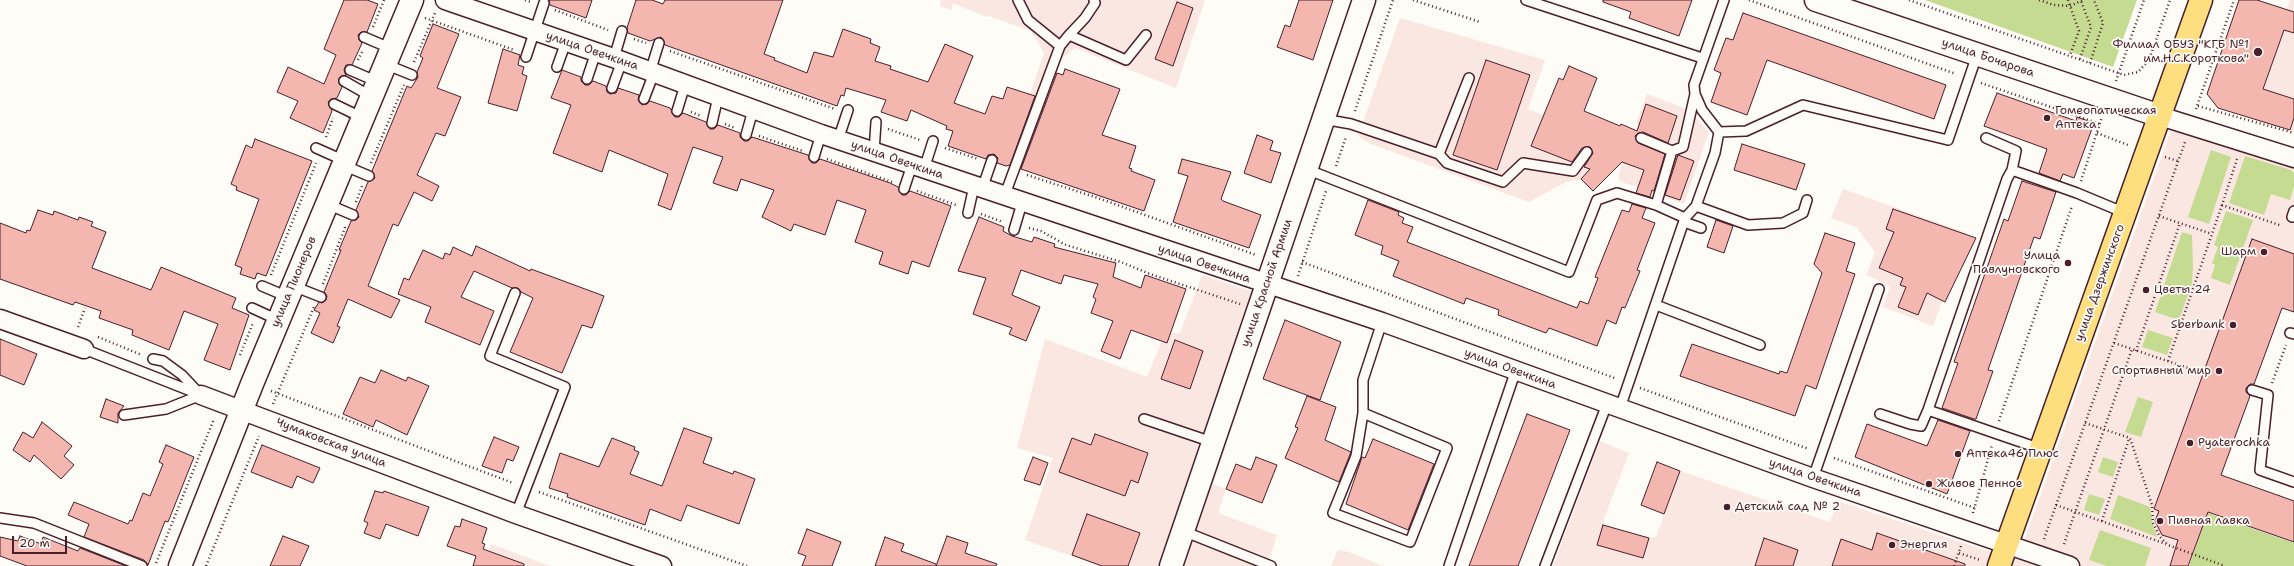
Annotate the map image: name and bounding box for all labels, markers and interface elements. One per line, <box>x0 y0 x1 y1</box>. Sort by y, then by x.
street label: улица Овечкина <box>544 28 640 74</box>
street label: улица Бочарова <box>1940 35 2036 81</box>
place label: Филиал ОБУЗ "КГБ №1 им.Н.С.Короткова" <box>2112 38 2249 66</box>
marker: Филиал ОБУЗ "КГБ №1 им.Н.С.Короткова" <box>2252 46 2264 58</box>
place label: Гомеопатическая Аптека <box>2055 104 2157 132</box>
marker: Гомеопатическая Аптека <box>2042 113 2052 123</box>
street label: улица Овечкина <box>849 137 945 183</box>
street label: улица Красной Армии <box>1238 217 1296 349</box>
street label: улица Дзержинского <box>2072 222 2128 344</box>
street label: улица Пионеров <box>268 234 320 330</box>
street label: улица Овечкина <box>1156 241 1252 287</box>
place label: Шарм <box>2221 245 2256 259</box>
marker: Шарм <box>2259 247 2269 257</box>
place label: Улица Павлуновского <box>1973 249 2060 277</box>
marker: Улица Павлуновского <box>2063 258 2073 268</box>
place label: Цветы 24 <box>2154 283 2210 297</box>
marker: Цветы 24 <box>2141 285 2151 295</box>
place label: Sberbank <box>2171 318 2225 332</box>
marker: Sberbank <box>2228 320 2238 330</box>
street label: улица Овечкина <box>1462 346 1558 392</box>
place label: Спортивный мир <box>2112 364 2211 378</box>
marker: Спортивный мир <box>2214 366 2224 376</box>
street label: Чумаковская улица <box>274 415 388 471</box>
place label: Pyaterochka <box>2198 436 2270 450</box>
marker: Pyaterochka <box>2185 438 2195 448</box>
place label: Аптека46 Плюс <box>1966 447 2059 461</box>
marker: Аптека46 Плюс <box>1953 449 1963 459</box>
street label: улица Овечкина <box>1767 455 1863 501</box>
place label: Живое Пенное <box>1937 477 2023 491</box>
marker: Живое Пенное <box>1924 479 1934 489</box>
place label: Детский сад № 2 <box>1735 500 1840 514</box>
marker: Детский сад № 2 <box>1722 502 1732 512</box>
place label: Пивная лавка <box>2168 514 2250 528</box>
marker: Пивная лавка <box>2155 516 2165 526</box>
scale bar <box>14 528 69 554</box>
text: 20 m <box>19 535 50 551</box>
place label: Энергия <box>1900 538 1947 552</box>
marker: Энергия <box>1887 540 1897 550</box>

